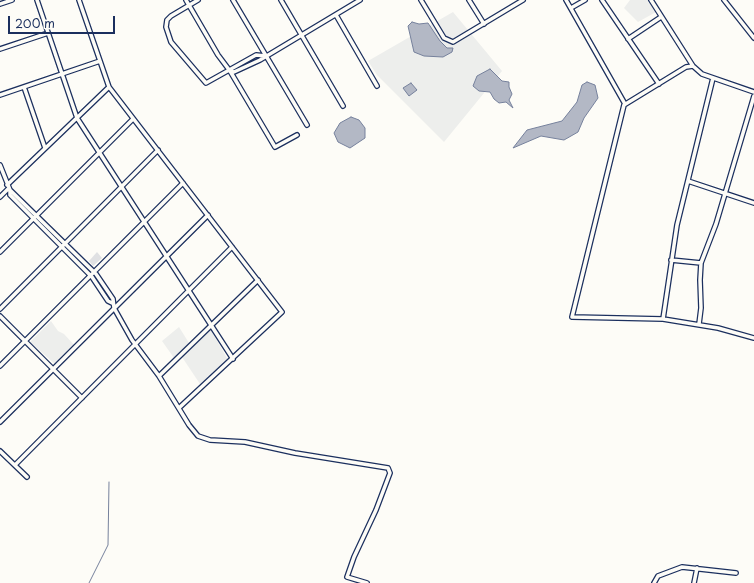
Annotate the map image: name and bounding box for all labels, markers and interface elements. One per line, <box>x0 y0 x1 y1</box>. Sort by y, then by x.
scale bar <box>10 8 117 34</box>
text: 200 m <box>15 14 55 32</box>

